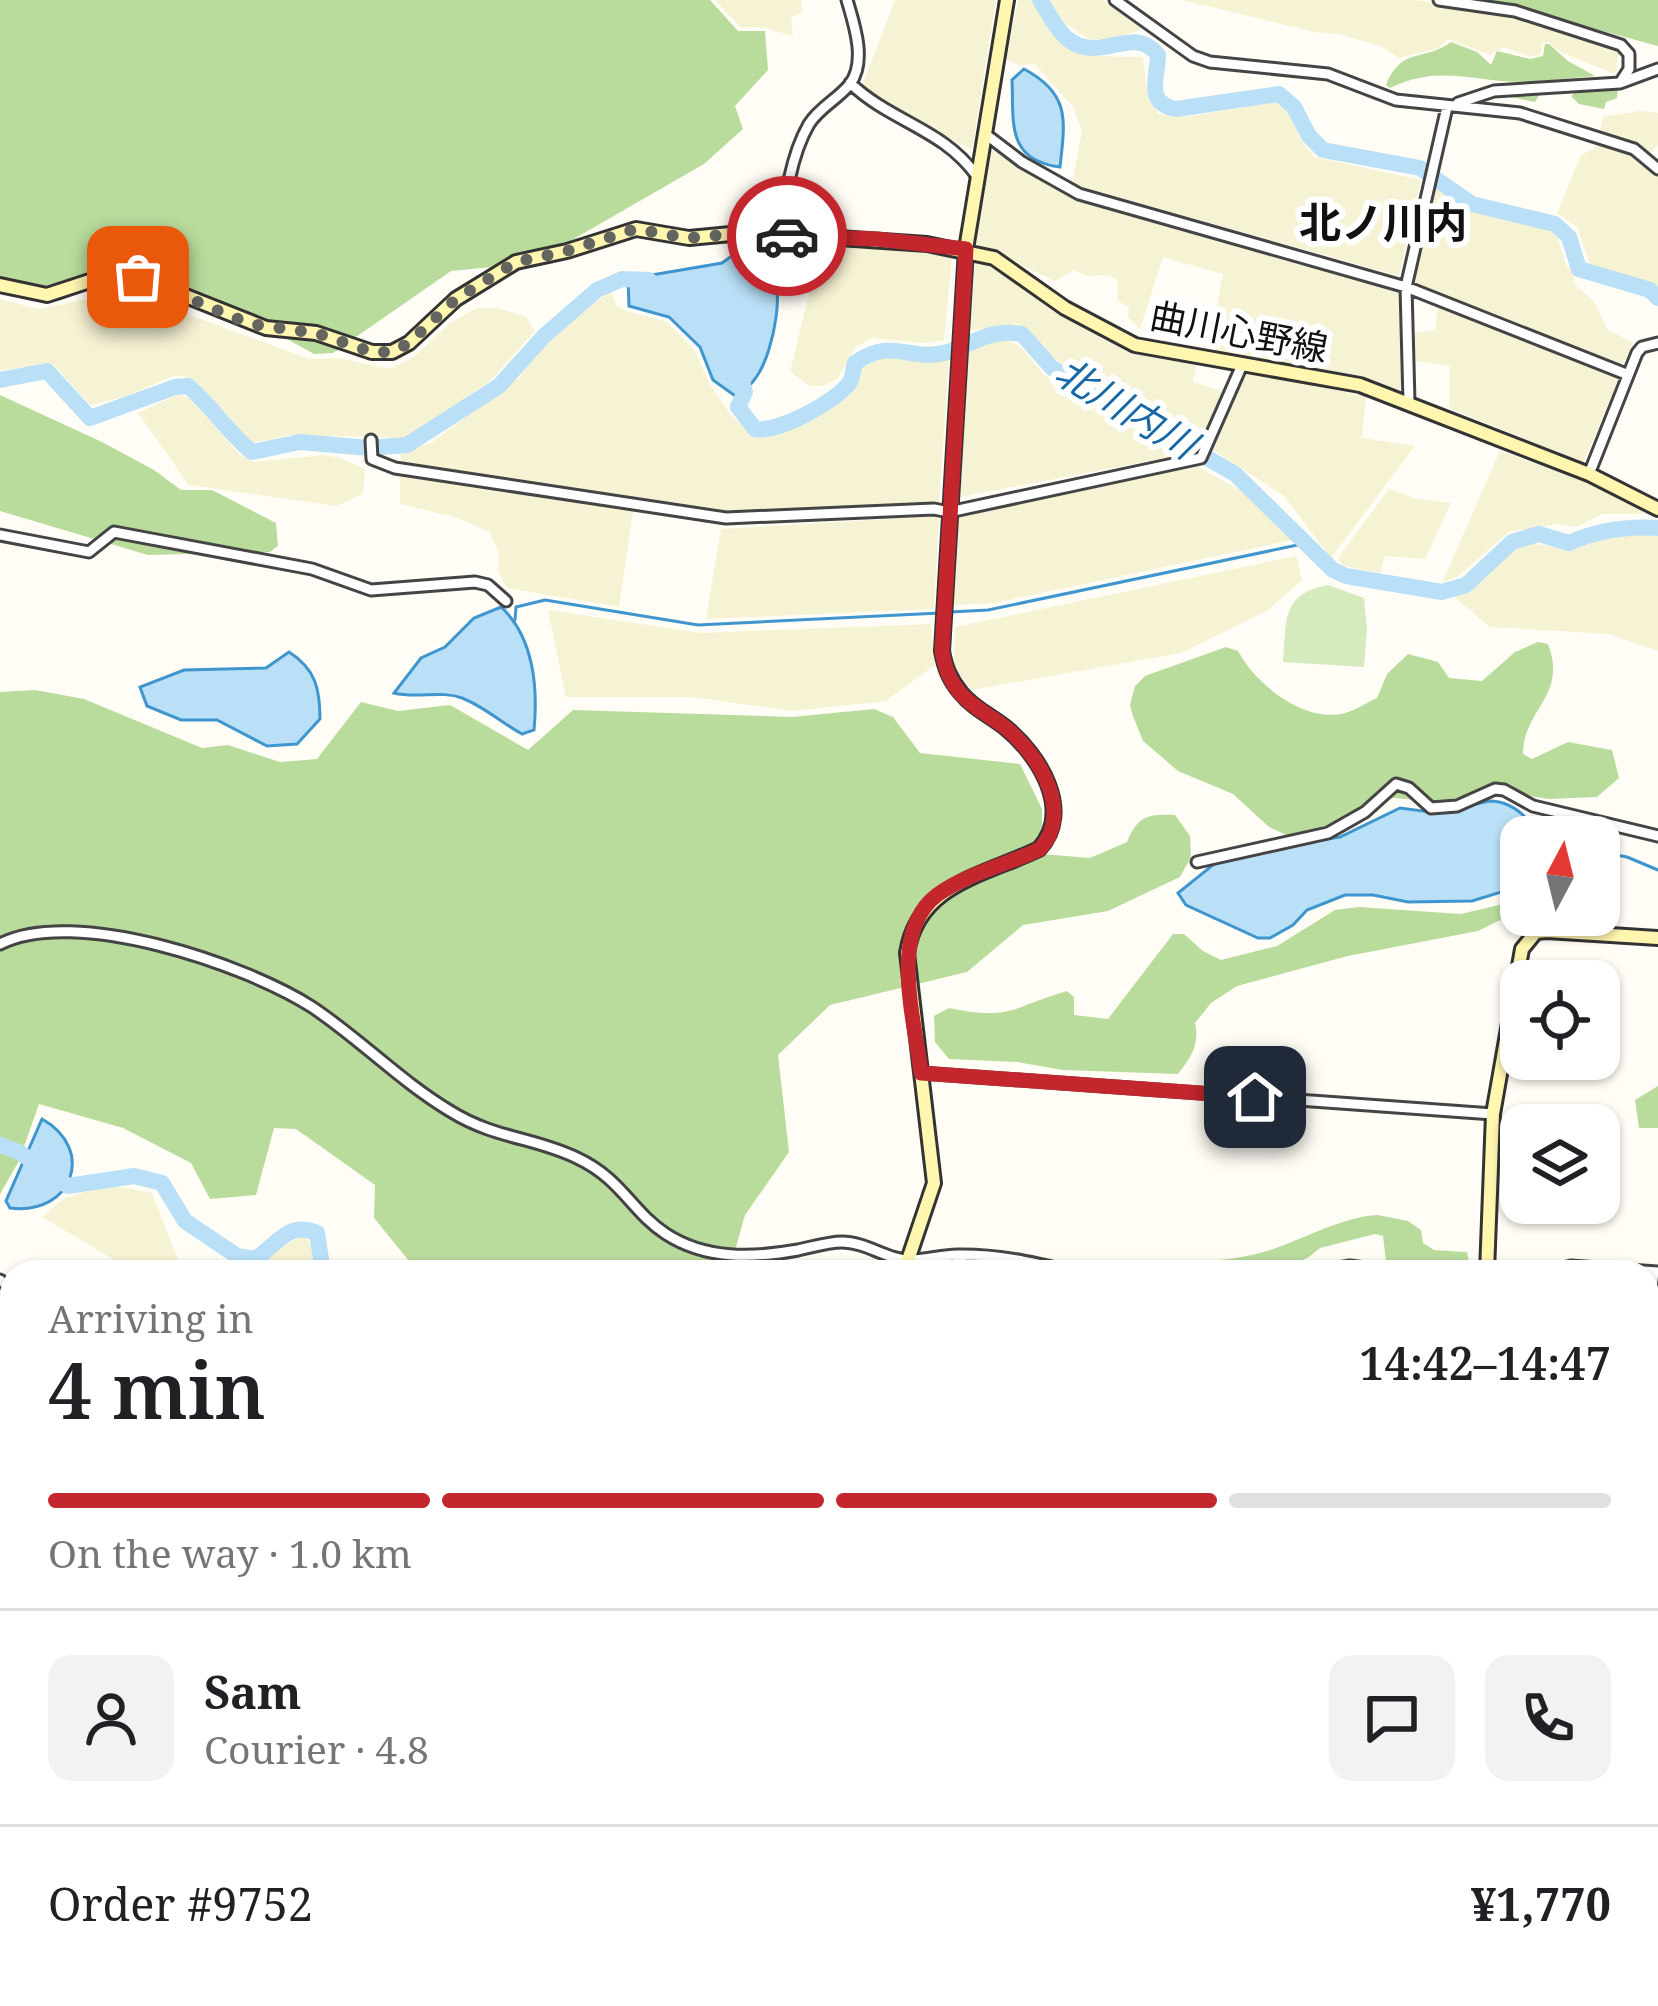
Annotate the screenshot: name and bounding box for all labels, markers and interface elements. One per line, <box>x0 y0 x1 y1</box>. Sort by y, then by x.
courier <box>727 176 847 296</box>
district label: 北ノ川内 <box>1299 193 1467 250</box>
icon: car <box>754 203 820 269</box>
pin <box>87 226 189 328</box>
icon: bag <box>105 244 171 310</box>
street label: 曲川心野線 <box>1146 290 1332 373</box>
water label: 北川内川 <box>1046 344 1211 472</box>
north arrow <box>1500 816 1620 936</box>
map controls <box>1500 816 1620 1224</box>
button: locate <box>1500 960 1620 1080</box>
pin <box>1204 1046 1306 1148</box>
icon: home <box>1222 1064 1288 1130</box>
button: layers <box>1500 1104 1620 1224</box>
text: Arriving in <box>48 1291 254 1344</box>
text: 14:42–14:47 <box>1359 1332 1611 1393</box>
text: 4 min <box>48 1336 266 1442</box>
text: On the way · 1.0 km <box>48 1526 412 1579</box>
button: person <box>48 1655 174 1781</box>
button: chat <box>1329 1655 1455 1781</box>
button: phone <box>1485 1655 1611 1781</box>
text: Sam <box>204 1661 301 1722</box>
text: Courier · 4.8 <box>204 1722 429 1775</box>
text: Order #9752 <box>48 1873 313 1934</box>
text: ¥1,770 <box>1471 1873 1611 1934</box>

